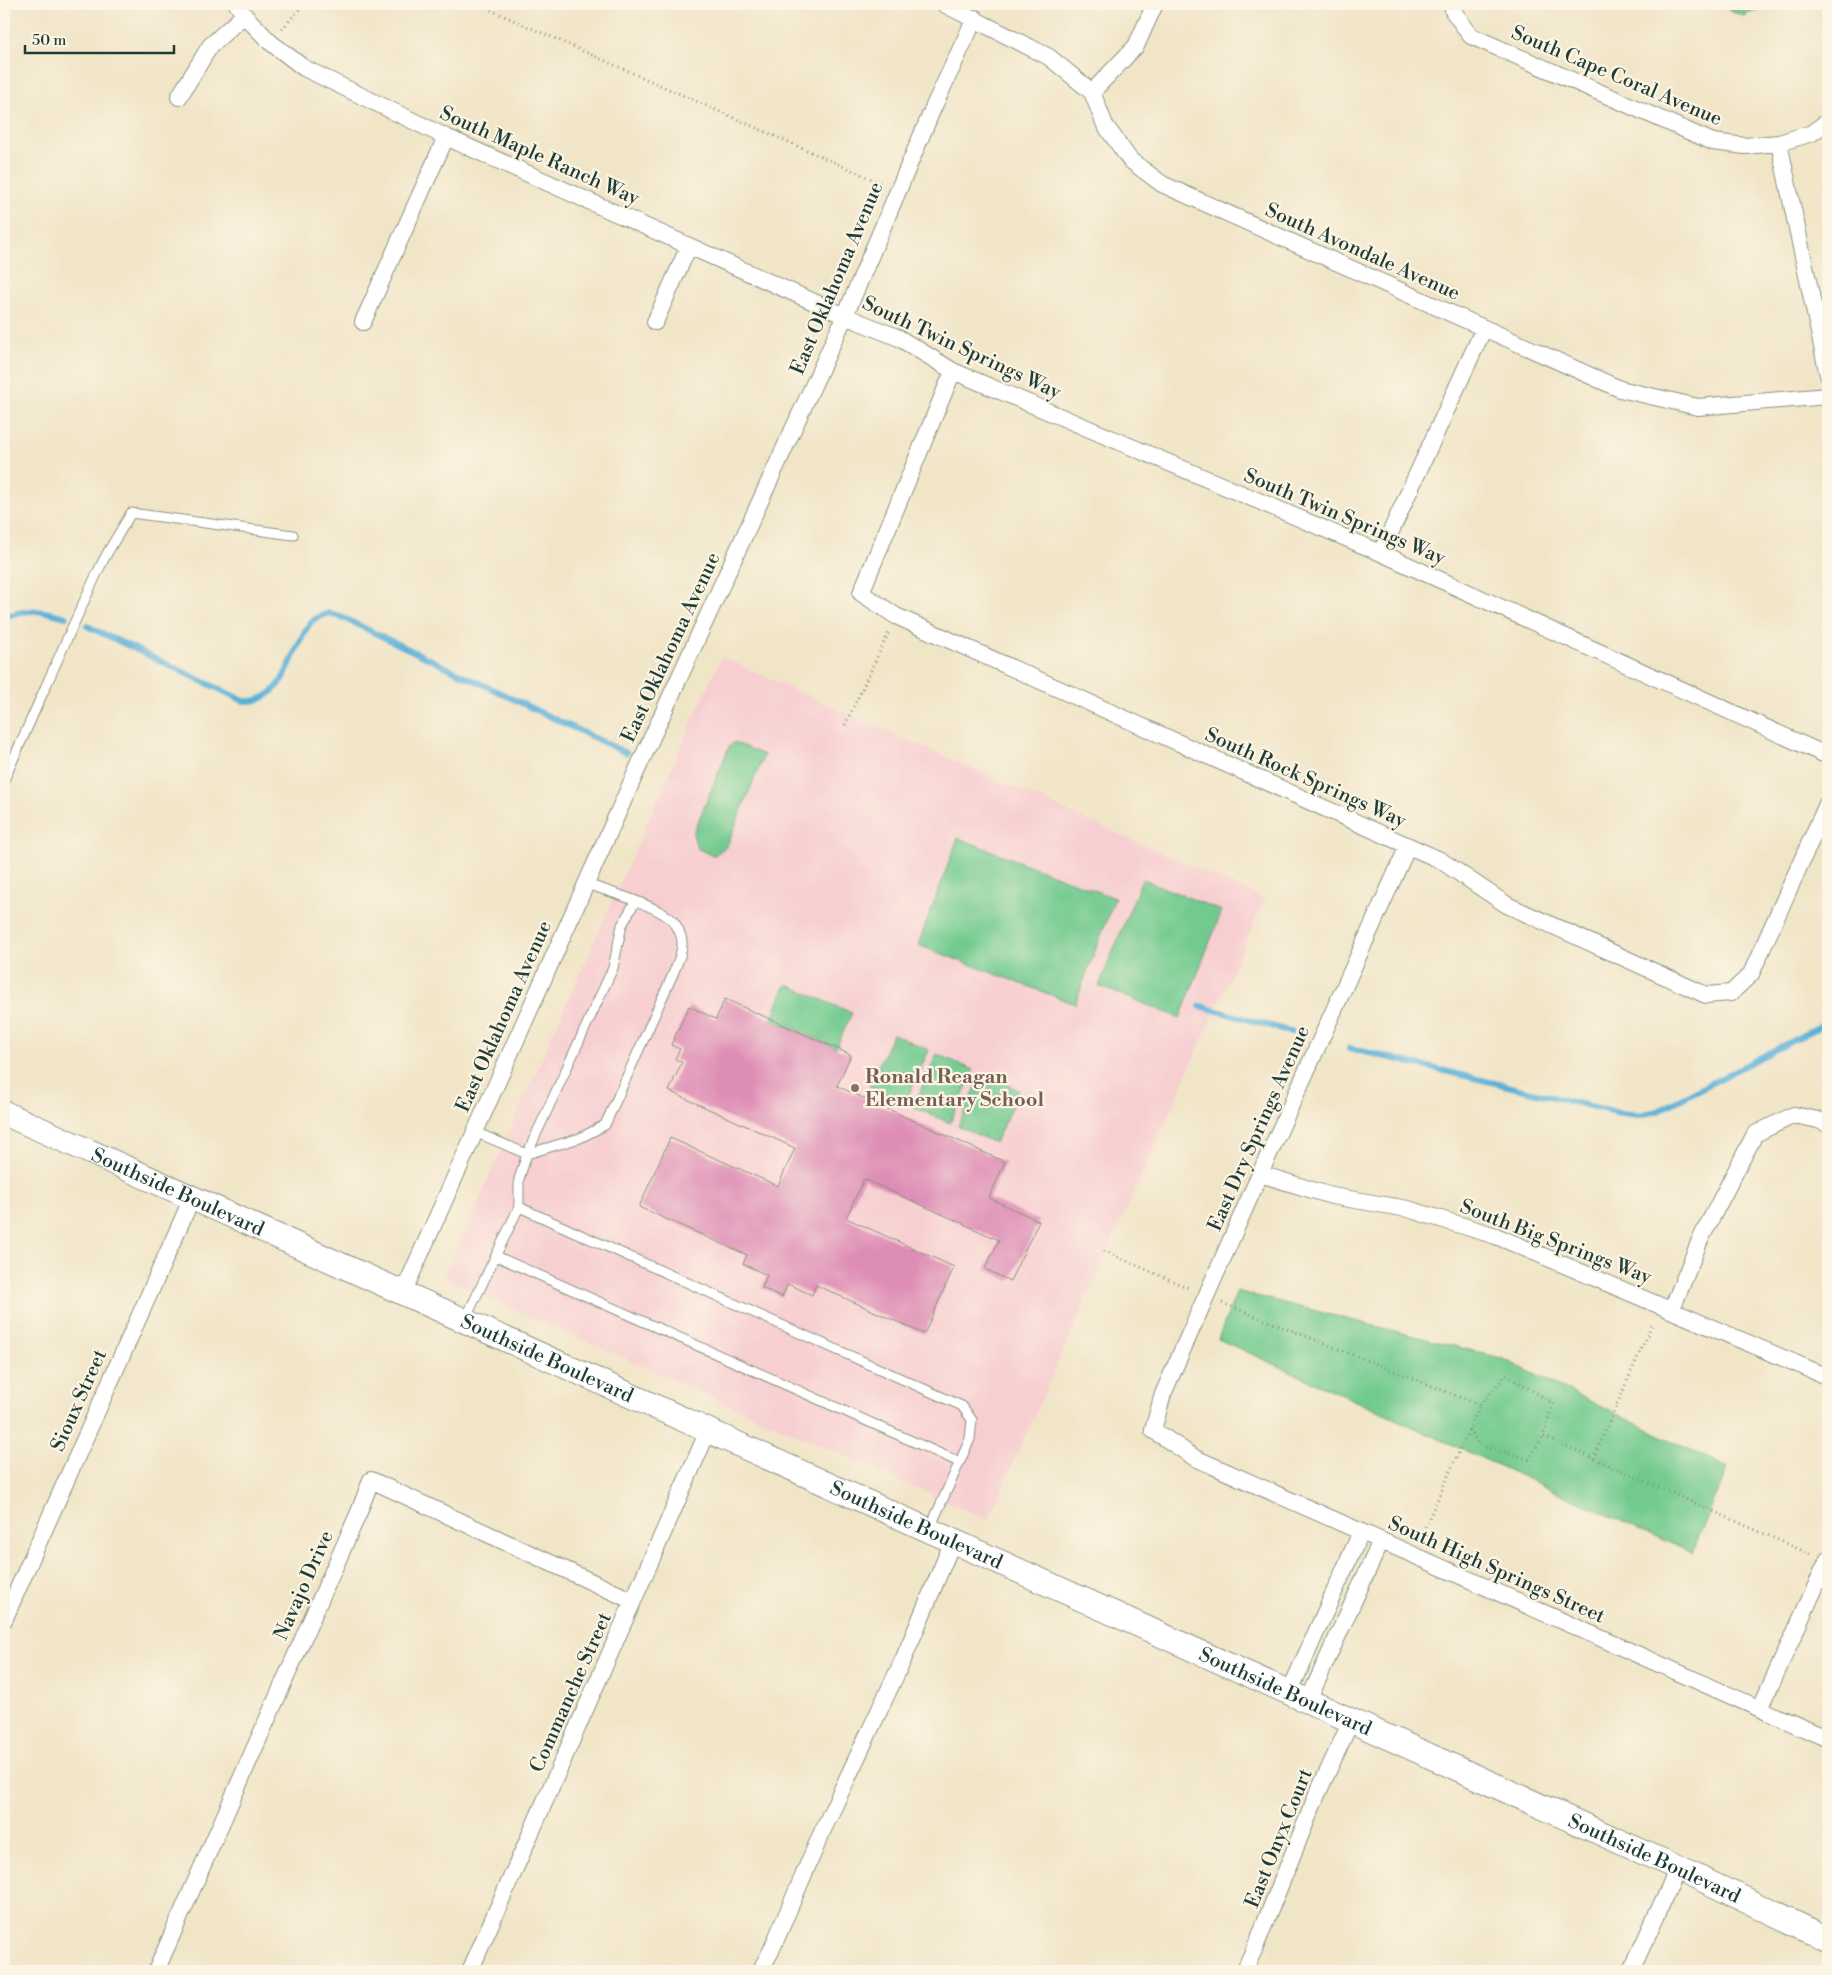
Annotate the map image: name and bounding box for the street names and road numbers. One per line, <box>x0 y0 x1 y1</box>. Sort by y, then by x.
street label: South Cape Coral Avenue <box>1507 21 1726 132</box>
street label: South Maple Ranch Way <box>436 101 643 212</box>
street label: East Oklahoma Avenue <box>785 178 889 379</box>
street label: South Avondale Avenue <box>1261 198 1464 307</box>
street label: South Twin Springs Way <box>858 291 1065 406</box>
street label: South Twin Springs Way <box>1240 464 1449 571</box>
street label: East Oklahoma Avenue <box>616 549 726 747</box>
street label: South Rock Springs Way <box>1201 723 1410 834</box>
street label: East Oklahoma Avenue <box>451 917 558 1116</box>
street label: East Dry Springs Avenue <box>1203 1022 1316 1235</box>
street label: Southside Boulevard <box>87 1143 268 1243</box>
street label: South Big Springs Way <box>1456 1194 1655 1291</box>
street label: Southside Boulevard <box>456 1310 638 1409</box>
street label: Sioux Street <box>46 1346 113 1456</box>
street label: Southside Boulevard <box>826 1476 1007 1576</box>
street label: South High Springs Street <box>1384 1511 1609 1630</box>
street label: Navajo Drive <box>269 1527 340 1644</box>
street label: Commanche Street <box>525 1609 618 1776</box>
street label: Southside Boulevard <box>1195 1643 1376 1742</box>
street label: East Onyx Court <box>1240 1765 1319 1912</box>
street label: Southside Boulevard <box>1564 1809 1745 1910</box>

